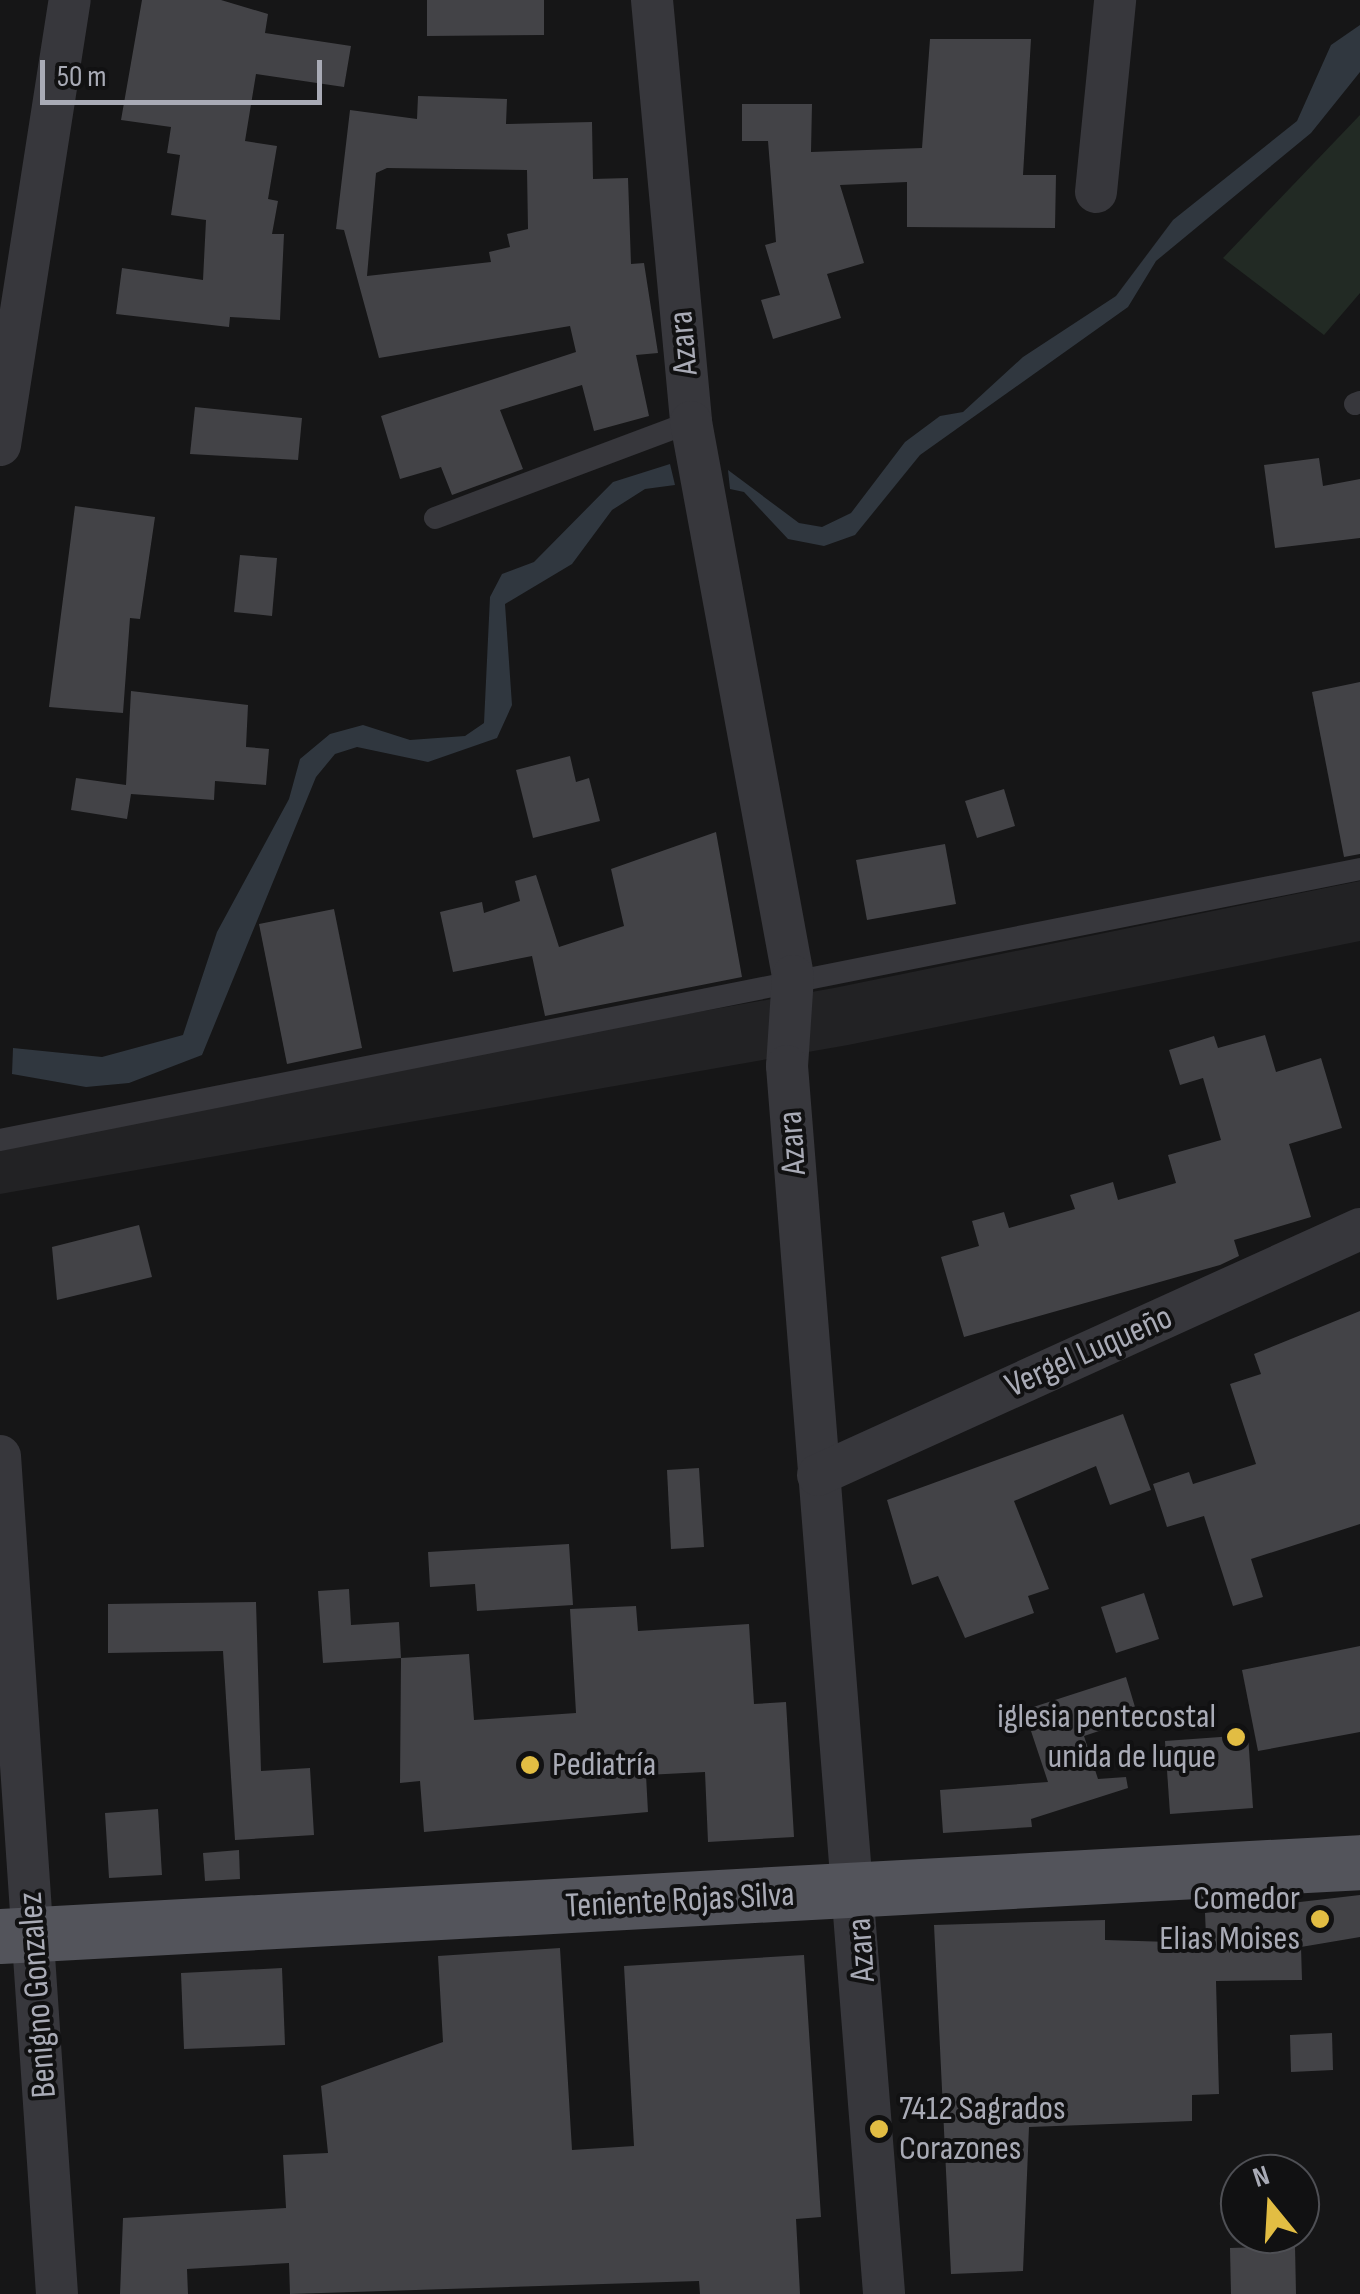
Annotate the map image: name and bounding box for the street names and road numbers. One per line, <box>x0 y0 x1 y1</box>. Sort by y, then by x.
street label: Azara <box>660 309 708 377</box>
street label: Azara <box>770 1109 816 1177</box>
street label: Vergel Luqueño <box>999 1297 1179 1407</box>
street label: Teniente Rojas Silva <box>564 1874 796 1928</box>
street label: Benigno Gonzalez <box>10 1891 66 2099</box>
street label: Azara <box>839 1916 885 1984</box>

